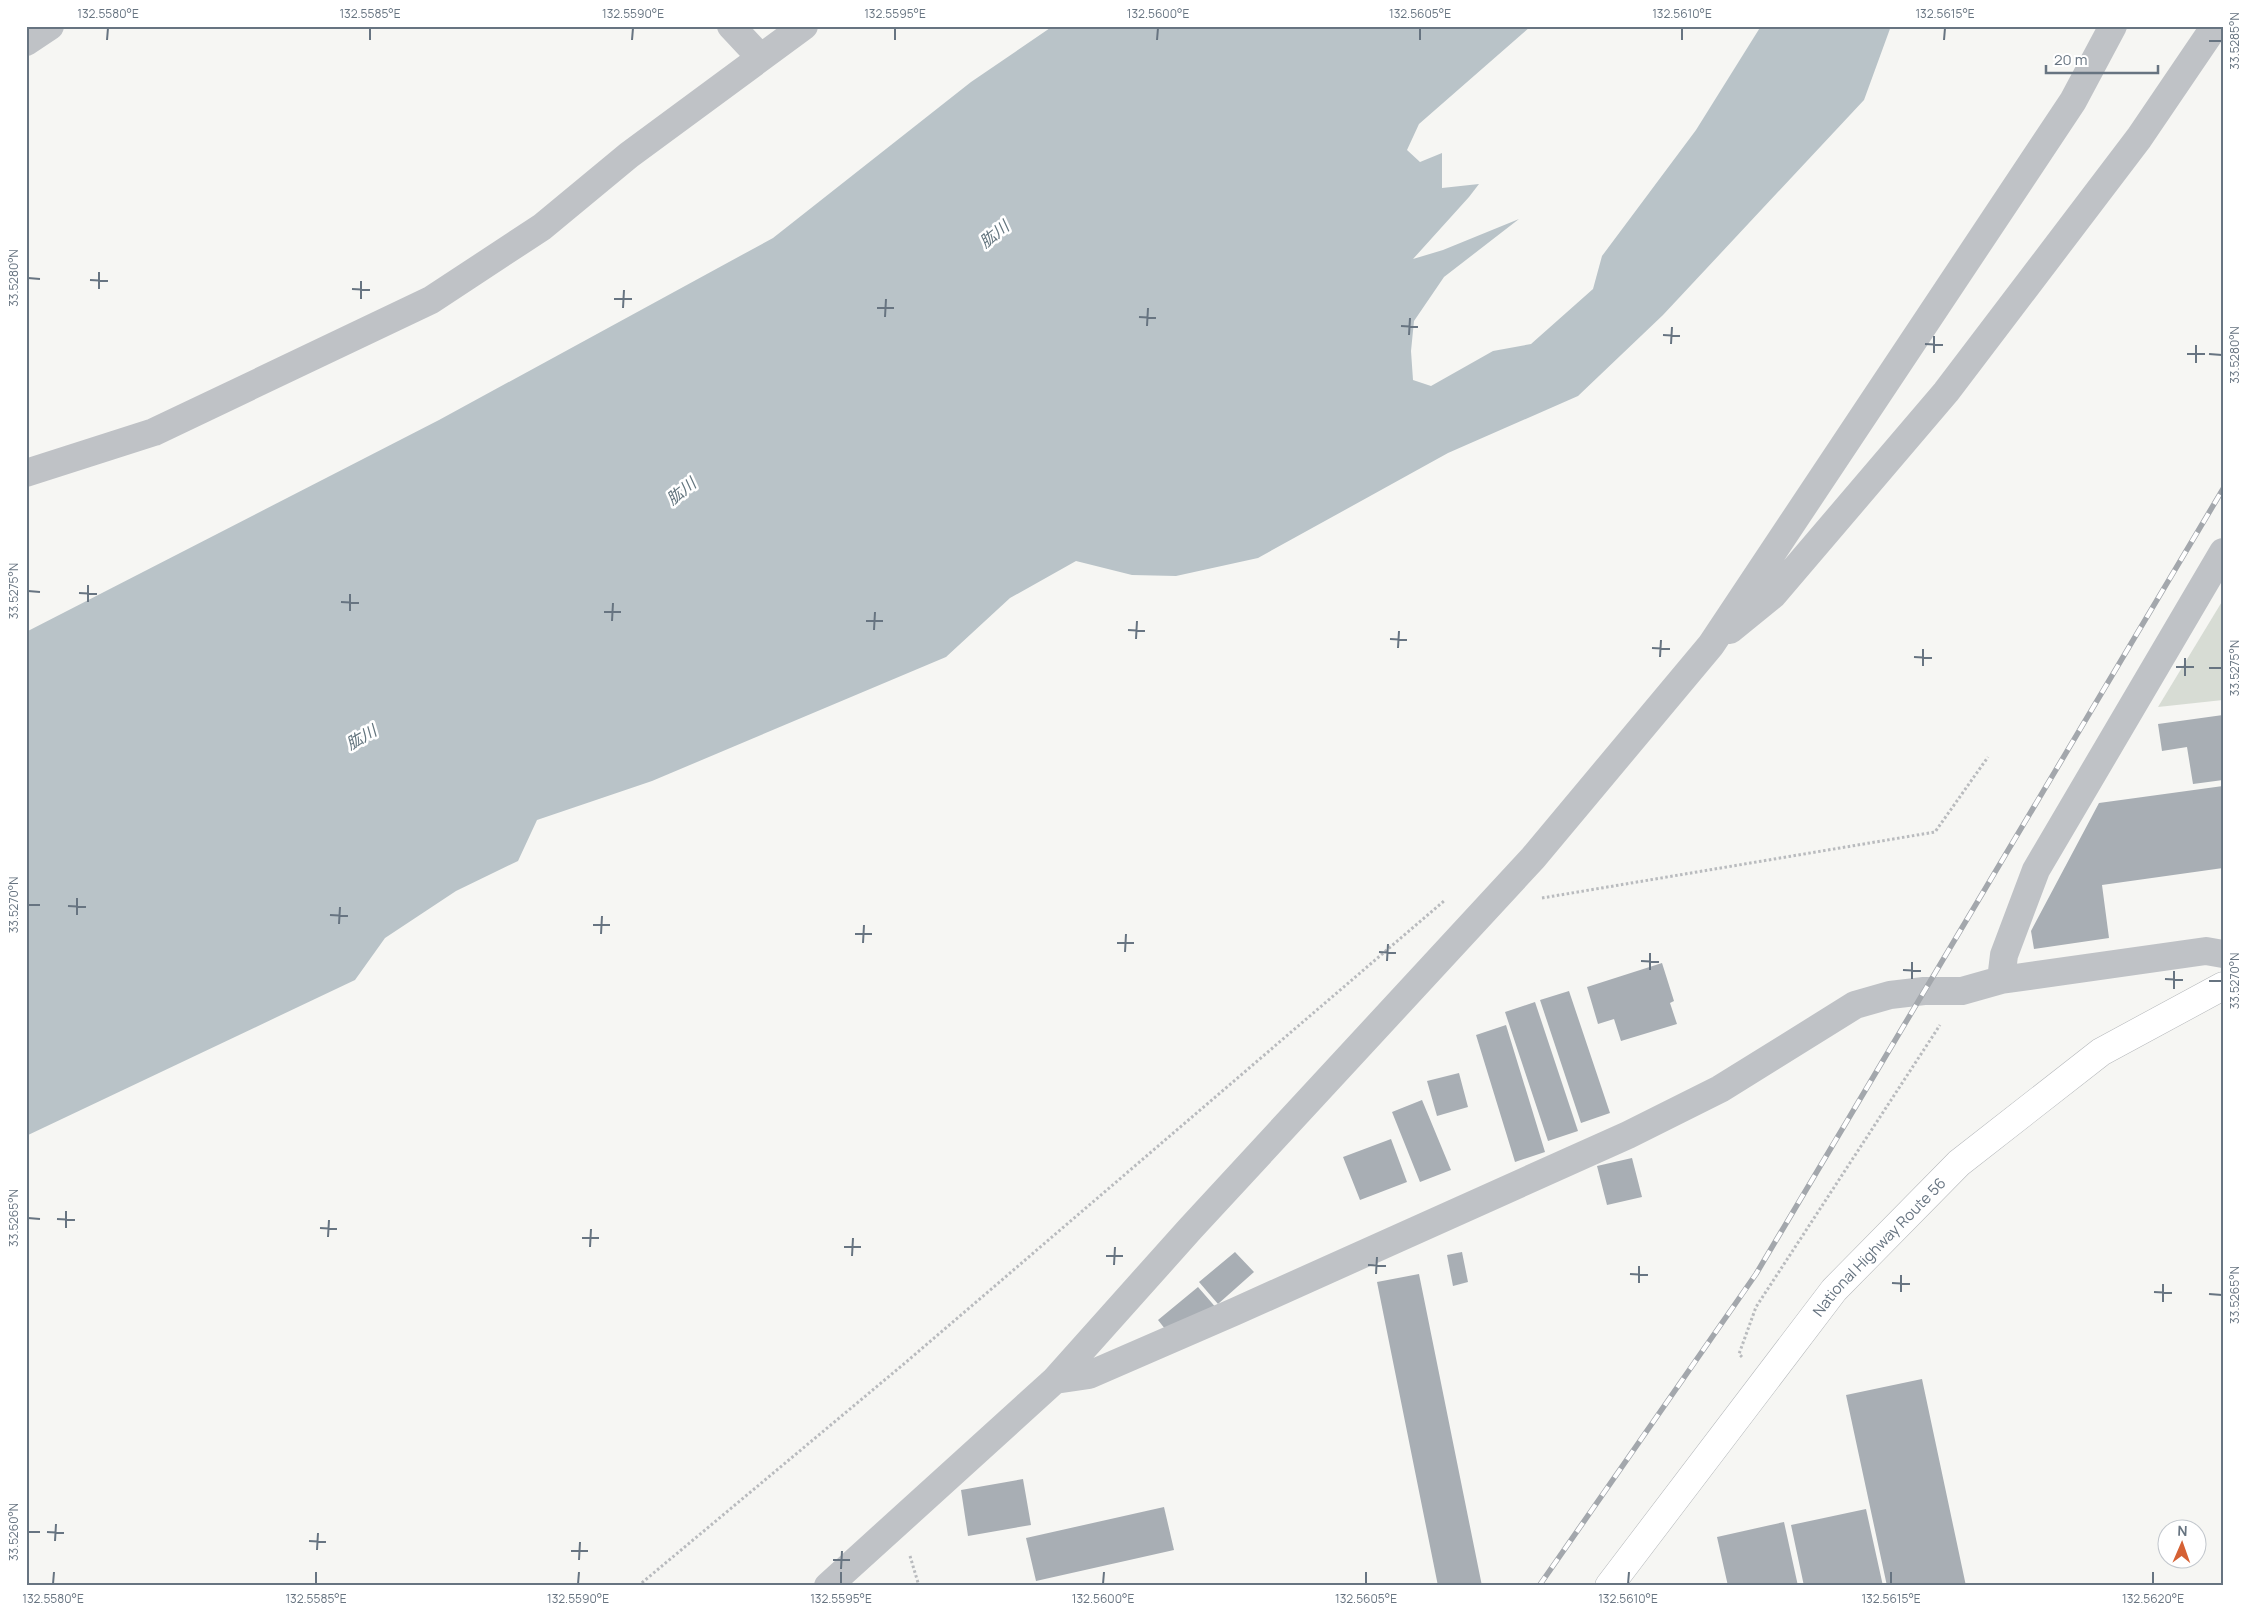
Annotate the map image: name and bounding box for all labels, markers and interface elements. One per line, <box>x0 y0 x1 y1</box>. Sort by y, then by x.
text: 132.5580°E <box>77 5 139 22</box>
text: 132.5585°E <box>339 5 401 22</box>
text: 132.5590°E <box>602 5 664 22</box>
text: 132.5595°E <box>864 5 926 22</box>
text: 132.5600°E <box>1127 5 1189 22</box>
text: 132.5605°E <box>1389 5 1451 22</box>
text: 132.5610°E <box>1652 5 1712 22</box>
text: 132.5615°E <box>1915 5 1975 22</box>
text: 33.5285°N <box>2226 12 2243 70</box>
scale bar <box>2046 42 2159 74</box>
text: 20 m <box>2054 49 2087 70</box>
water label: 肱川 <box>975 214 1015 253</box>
text: 33.5280°N <box>5 249 22 307</box>
text: 33.5280°N <box>2226 326 2243 384</box>
water label: 肱川 <box>662 471 702 510</box>
text: 33.5275°N <box>5 563 22 619</box>
text: 33.5275°N <box>2226 640 2243 696</box>
water label: 肱川 <box>342 718 382 755</box>
text: 33.5270°N <box>5 877 22 933</box>
text: 33.5270°N <box>2226 953 2243 1009</box>
street label: National Highway Route 56 <box>1807 1172 1950 1321</box>
text: 33.5265°N <box>5 1189 22 1247</box>
text: 33.5265°N <box>2226 1266 2243 1324</box>
text: 33.5260°N <box>5 1503 22 1561</box>
north arrow <box>2156 1520 2206 1570</box>
text: N <box>2177 1521 2188 1540</box>
text: 132.5580°E <box>22 1590 84 1607</box>
text: 132.5585°E <box>285 1590 347 1607</box>
text: 132.5590°E <box>547 1590 609 1607</box>
text: 132.5595°E <box>810 1590 872 1607</box>
text: 132.5600°E <box>1072 1590 1134 1607</box>
text: 132.5605°E <box>1335 1590 1397 1607</box>
text: 132.5610°E <box>1598 1590 1658 1607</box>
text: 132.5615°E <box>1861 1590 1921 1607</box>
text: 132.5620°E <box>2122 1590 2184 1607</box>

